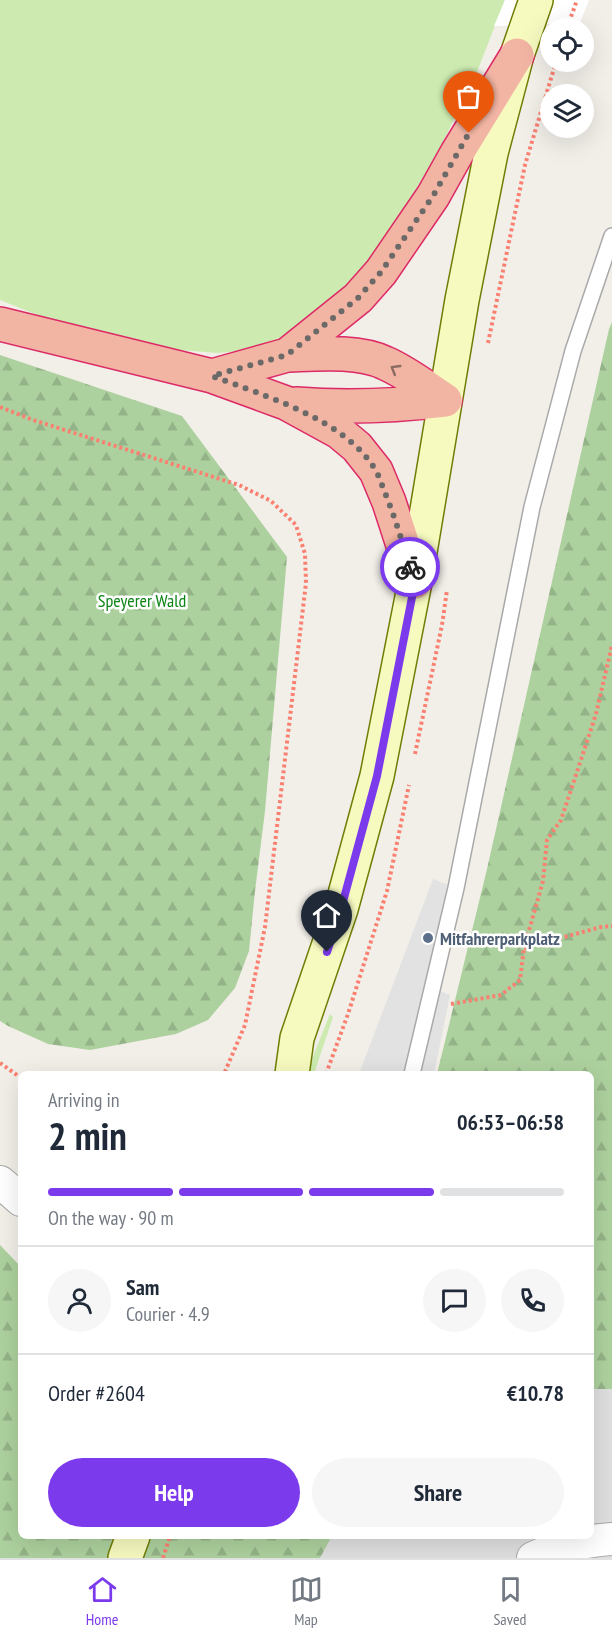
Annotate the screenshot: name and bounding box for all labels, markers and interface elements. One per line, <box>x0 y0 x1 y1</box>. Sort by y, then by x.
map controls <box>540 18 594 138</box>
button: locate <box>540 18 594 72</box>
pin <box>443 71 494 133</box>
icon: bag <box>452 80 485 113</box>
button: layers <box>540 84 594 138</box>
one-way arrow <box>391 365 401 376</box>
courier <box>380 537 440 597</box>
icon: bike <box>394 551 427 584</box>
park label: Speyerer Wald <box>98 589 186 612</box>
pin <box>301 890 352 952</box>
icon: home <box>310 899 343 932</box>
place label: Mitfahrerparkplatz <box>440 927 560 950</box>
marker: Mitfahrerparkplatz <box>421 931 435 945</box>
text: Arriving in <box>48 1087 120 1113</box>
text: 06:53–06:58 <box>457 1108 564 1136</box>
text: 2 min <box>48 1110 127 1161</box>
text: On the way · 90 m <box>48 1205 174 1231</box>
button: person <box>48 1269 111 1332</box>
button: chat <box>423 1269 486 1332</box>
button: phone <box>501 1269 564 1332</box>
text: Sam <box>126 1273 159 1301</box>
text: Courier · 4.9 <box>126 1301 210 1327</box>
text: Order #2604 <box>48 1379 145 1407</box>
text: €10.78 <box>507 1379 564 1407</box>
button: Help <box>48 1458 300 1527</box>
button: Share <box>312 1458 564 1527</box>
tab: Home <box>86 1573 119 1629</box>
tab: Map <box>290 1573 323 1629</box>
tab: Saved <box>494 1573 527 1629</box>

